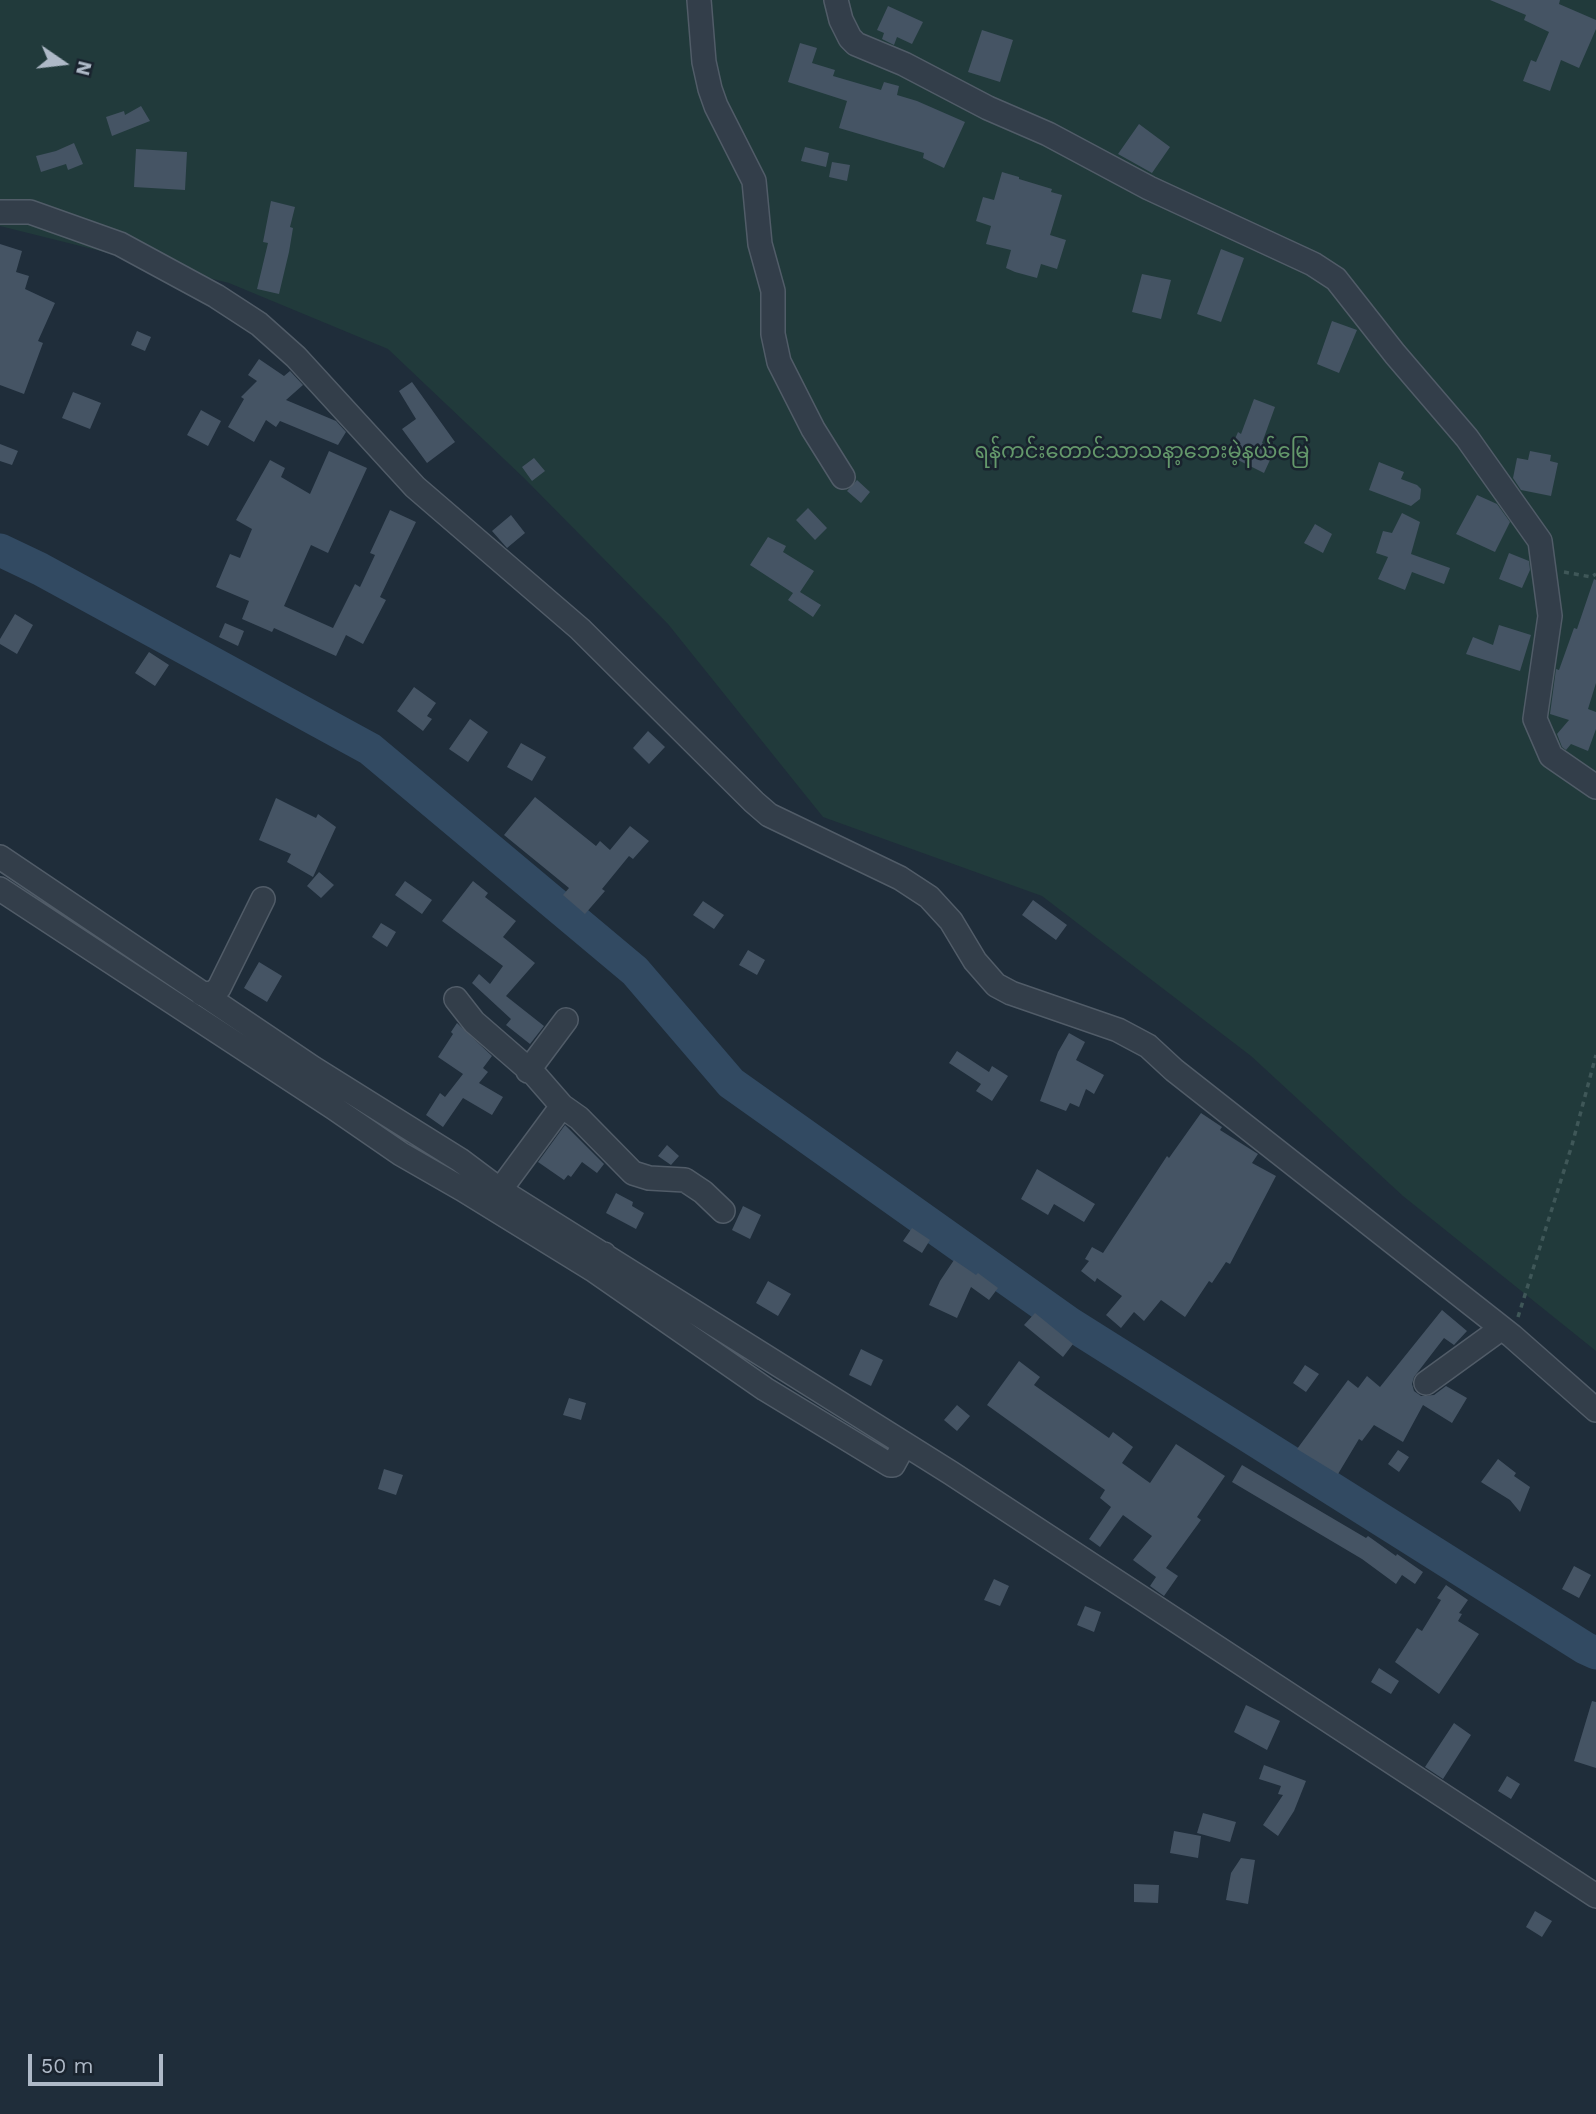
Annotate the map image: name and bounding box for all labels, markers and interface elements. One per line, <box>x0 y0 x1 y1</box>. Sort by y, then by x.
north arrow <box>28 28 98 98</box>
text: N <box>71 59 97 78</box>
park label: ရန်ကင်းတောင်သာသနာ့ဘေးမဲ့နယ်မြေ <box>975 439 1309 465</box>
scale bar <box>32 2040 166 2084</box>
text: 50 m <box>41 2053 93 2078</box>

